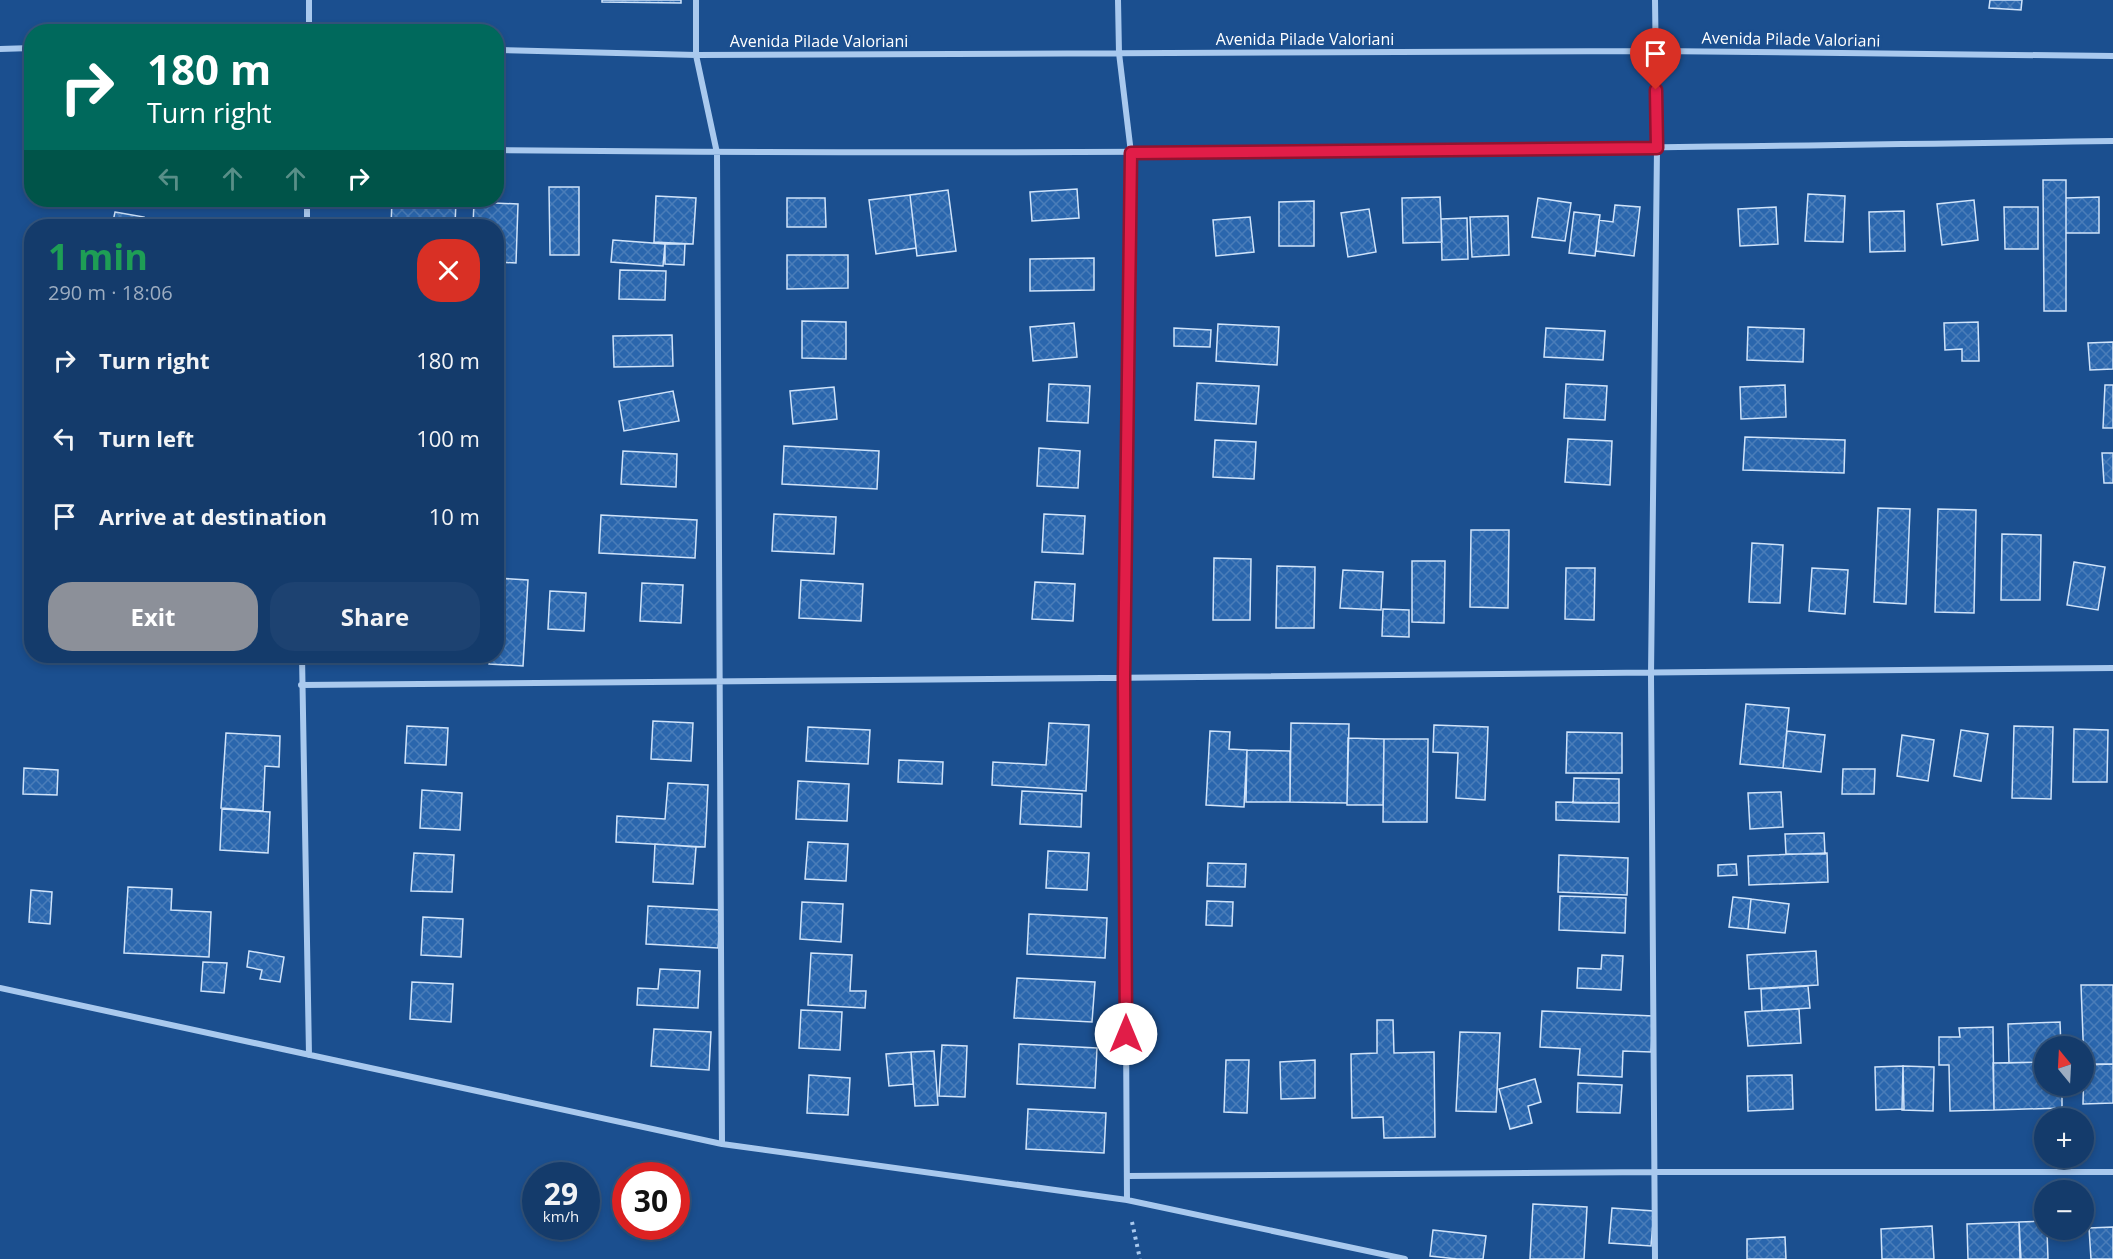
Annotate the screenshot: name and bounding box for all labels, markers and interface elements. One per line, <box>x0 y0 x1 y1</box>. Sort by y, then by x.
street label: Avenida Pilade Valoriani <box>1701 26 1881 52</box>
street label: Avenida Pilade Valoriani <box>1216 28 1394 50</box>
pin <box>1630 28 1681 90</box>
street label: Avenida Pilade Valoriani <box>730 30 908 52</box>
icon: arrive <box>1639 37 1672 70</box>
text: 180 m <box>147 40 271 97</box>
icon: right <box>48 48 126 126</box>
text: Turn right <box>147 94 272 131</box>
icon: left <box>153 162 186 195</box>
icon: ahead <box>216 162 249 195</box>
icon: ahead <box>279 162 312 195</box>
icon: right <box>342 162 375 195</box>
text: 1 min <box>48 232 148 281</box>
button: close <box>417 239 480 302</box>
text: 290 m · 18:06 <box>48 279 173 306</box>
icon: right <box>48 344 81 377</box>
text: Turn right <box>99 345 210 375</box>
text: 180 m <box>416 345 480 375</box>
icon: left <box>48 422 81 455</box>
text: Turn left <box>99 423 194 453</box>
text: 100 m <box>416 423 480 453</box>
icon: arrive <box>48 500 81 533</box>
text: Arrive at destination <box>99 501 327 531</box>
text: 10 m <box>429 501 480 531</box>
button: Exit <box>48 582 258 651</box>
button: Share <box>270 582 480 651</box>
position arrow <box>1094 1002 1158 1066</box>
north arrow <box>2034 1036 2094 1096</box>
map controls <box>2034 1036 2094 1240</box>
button: + <box>2034 1108 2094 1168</box>
speed limit sign: 30 <box>612 1162 690 1240</box>
text: 29 <box>544 1173 578 1214</box>
button: − <box>2034 1180 2094 1240</box>
text: km/h <box>543 1206 579 1226</box>

